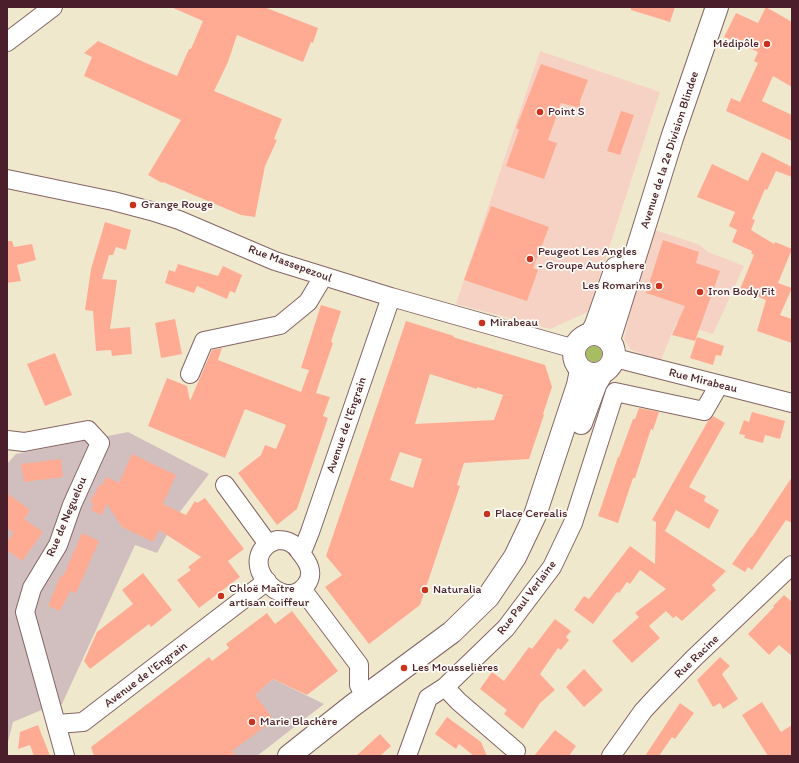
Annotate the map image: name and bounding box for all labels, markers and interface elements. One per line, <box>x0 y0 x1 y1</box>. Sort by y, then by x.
place label: Médipôle <box>713 37 759 51</box>
marker: Médipôle <box>762 39 772 49</box>
street label: Avenue de la 2e Division Blindee <box>638 70 702 230</box>
place label: Point S <box>548 105 584 119</box>
marker: Point S <box>535 107 545 117</box>
place label: Grange Rouge <box>141 198 213 212</box>
marker: Grange Rouge <box>128 200 138 210</box>
street label: Rue Massepezoul <box>246 242 334 286</box>
place label: Peugeot Les Angles - Groupe Autosphere <box>538 245 645 273</box>
marker: Peugeot Les Angles - Groupe Autosphere <box>525 254 535 264</box>
place label: Les Romarins <box>582 279 651 293</box>
marker: Les Romarins <box>654 281 664 291</box>
place label: Iron Body Fit <box>708 285 775 299</box>
marker: Iron Body Fit <box>695 287 705 297</box>
place label: Mirabeau <box>490 316 538 330</box>
marker: Mirabeau <box>477 318 487 328</box>
street label: Rue Mirabeau <box>667 366 739 396</box>
street label: Avenue de l'Engrain <box>324 375 370 475</box>
street label: Rue de Neguelou <box>44 475 90 559</box>
place label: Place Cerealis <box>495 507 567 521</box>
marker: Place Cerealis <box>482 509 492 519</box>
street label: Rue Paul Verlaine <box>494 558 560 638</box>
place label: Chloë Maître artisan coiffeur <box>229 582 309 610</box>
place label: Naturalia <box>433 583 481 597</box>
marker: Naturalia <box>420 585 430 595</box>
marker: Chloë Maître artisan coiffeur <box>216 591 226 601</box>
street label: Rue Racine <box>672 632 722 682</box>
street label: Avenue de l'Engrain <box>102 639 190 711</box>
place label: Les Mousselières <box>412 661 498 675</box>
marker: Les Mousselières <box>399 663 409 673</box>
place label: Marie Blachère <box>260 715 337 729</box>
marker: Marie Blachère <box>247 717 257 727</box>

